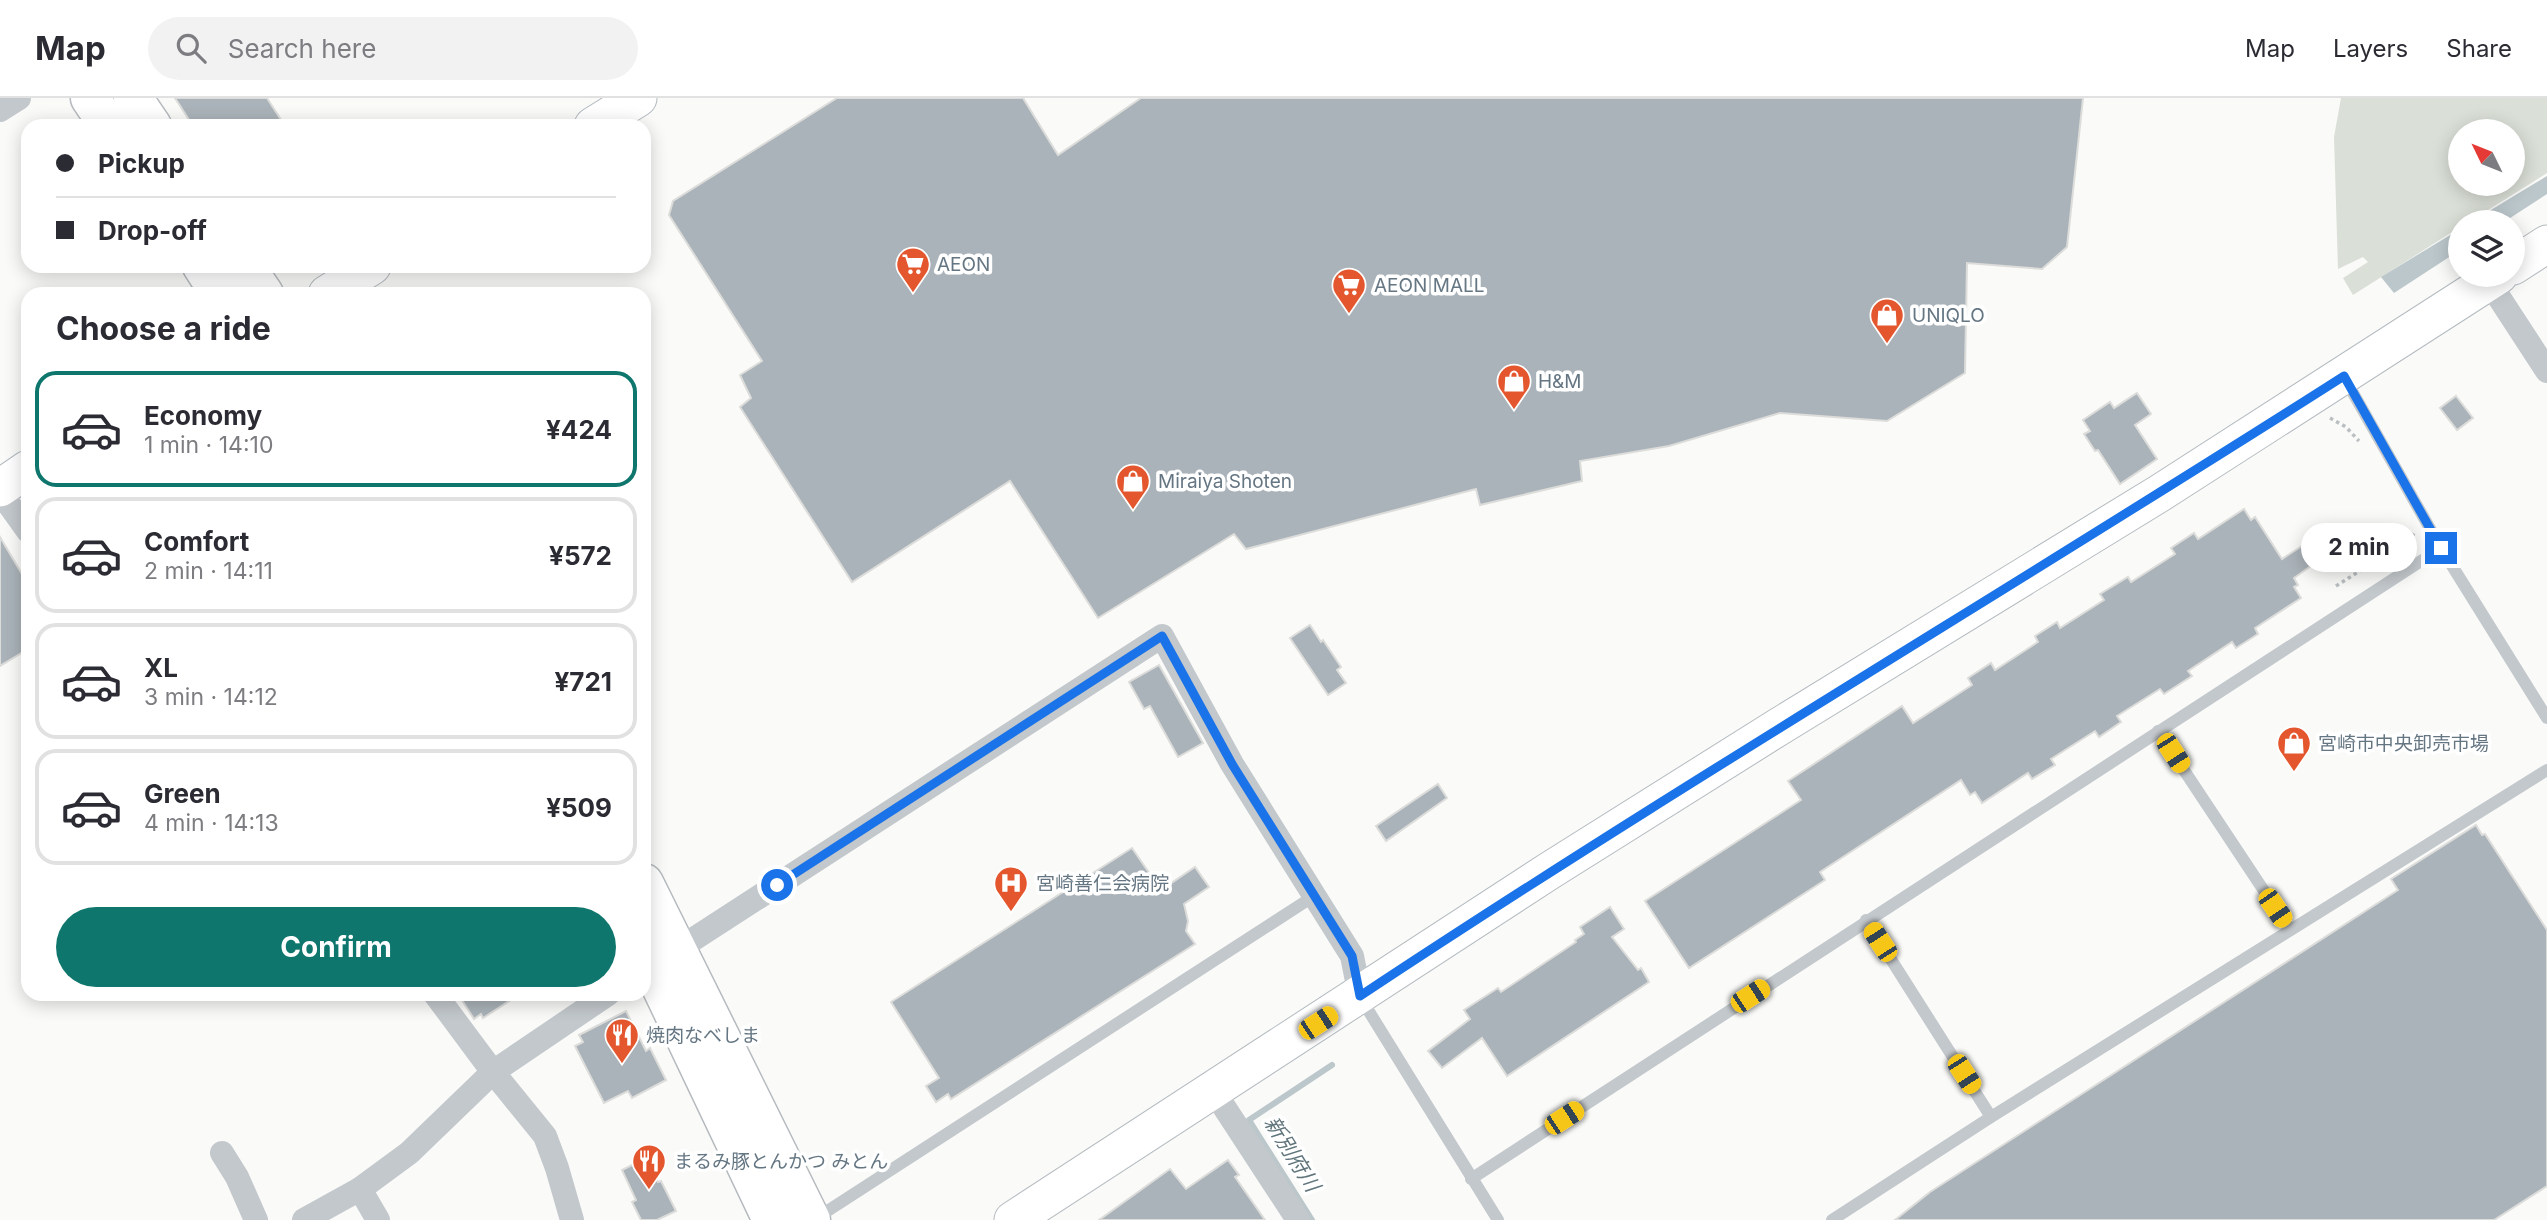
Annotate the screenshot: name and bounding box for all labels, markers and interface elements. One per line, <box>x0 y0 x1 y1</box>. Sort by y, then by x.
search box <box>148 17 638 80</box>
text: Map <box>35 28 106 68</box>
icon: search <box>172 29 210 67</box>
text: Search here <box>228 33 376 64</box>
text: Map <box>2245 34 2295 63</box>
text: Layers <box>2333 34 2408 63</box>
text: Share <box>2446 34 2512 63</box>
north arrow <box>2448 119 2525 196</box>
map controls <box>2448 119 2525 287</box>
text: Pickup <box>98 148 185 179</box>
button: layers <box>2448 210 2525 287</box>
text: Drop-off <box>98 215 207 246</box>
supermarket icon: AEON <box>894 245 932 294</box>
place label: AEON <box>937 253 990 276</box>
supermarket icon: AEON MALL <box>1330 266 1368 315</box>
place label: AEON MALL <box>1374 274 1484 297</box>
shop icon: UNIQLO <box>1868 296 1906 345</box>
place label: UNIQLO <box>1912 304 1985 327</box>
text: Choose a ride <box>56 309 271 348</box>
shop icon: H&M <box>1495 362 1533 411</box>
place label: H&M <box>1538 370 1582 393</box>
icon: car <box>60 398 123 461</box>
text: Economy <box>144 400 262 431</box>
text: ¥424 <box>546 414 612 445</box>
text: 1 min · 14:10 <box>144 431 273 459</box>
shop icon: Miraiya Shoten <box>1114 462 1152 511</box>
place label: Miraiya Shoten <box>1158 470 1292 493</box>
icon: car <box>60 524 123 587</box>
callout: 2 min <box>2301 524 2416 573</box>
text: Comfort <box>144 526 249 557</box>
route end <box>2425 532 2457 564</box>
text: 2 min <box>2328 533 2390 561</box>
text: ¥572 <box>549 540 612 571</box>
text: 2 min · 14:11 <box>144 557 273 585</box>
icon: car <box>60 650 123 713</box>
text: XL <box>144 652 178 683</box>
text: ¥721 <box>554 666 612 697</box>
text: 3 min · 14:12 <box>144 683 278 711</box>
shop icon: 宮崎市中央卸売市場 <box>2275 724 2313 773</box>
car <box>2153 730 2194 776</box>
place label: 宮崎市中央卸売市場 <box>2318 732 2489 755</box>
icon: car <box>60 776 123 839</box>
text: Green <box>144 778 221 809</box>
text: ¥509 <box>546 792 612 823</box>
text: 4 min · 14:13 <box>144 809 279 837</box>
hospital icon: 宮崎善仁会病院 <box>992 864 1030 913</box>
route start <box>761 869 793 901</box>
place label: 宮崎善仁会病院 <box>1036 872 1169 895</box>
car <box>2255 885 2296 931</box>
button: Confirm <box>56 907 616 987</box>
car <box>1860 919 1901 965</box>
car <box>1727 976 1774 1016</box>
car <box>1295 1003 1342 1043</box>
restaurant icon: 焼肉なべしま <box>603 1016 641 1065</box>
place label: 焼肉なべしま <box>646 1024 760 1047</box>
car <box>1944 1051 1985 1097</box>
car <box>1541 1098 1588 1138</box>
water label: 新別府川 <box>1260 1111 1326 1198</box>
restaurant icon: まるみ豚とんかつ みとん <box>630 1142 668 1191</box>
place label: まるみ豚とんかつ みとん <box>674 1150 888 1173</box>

